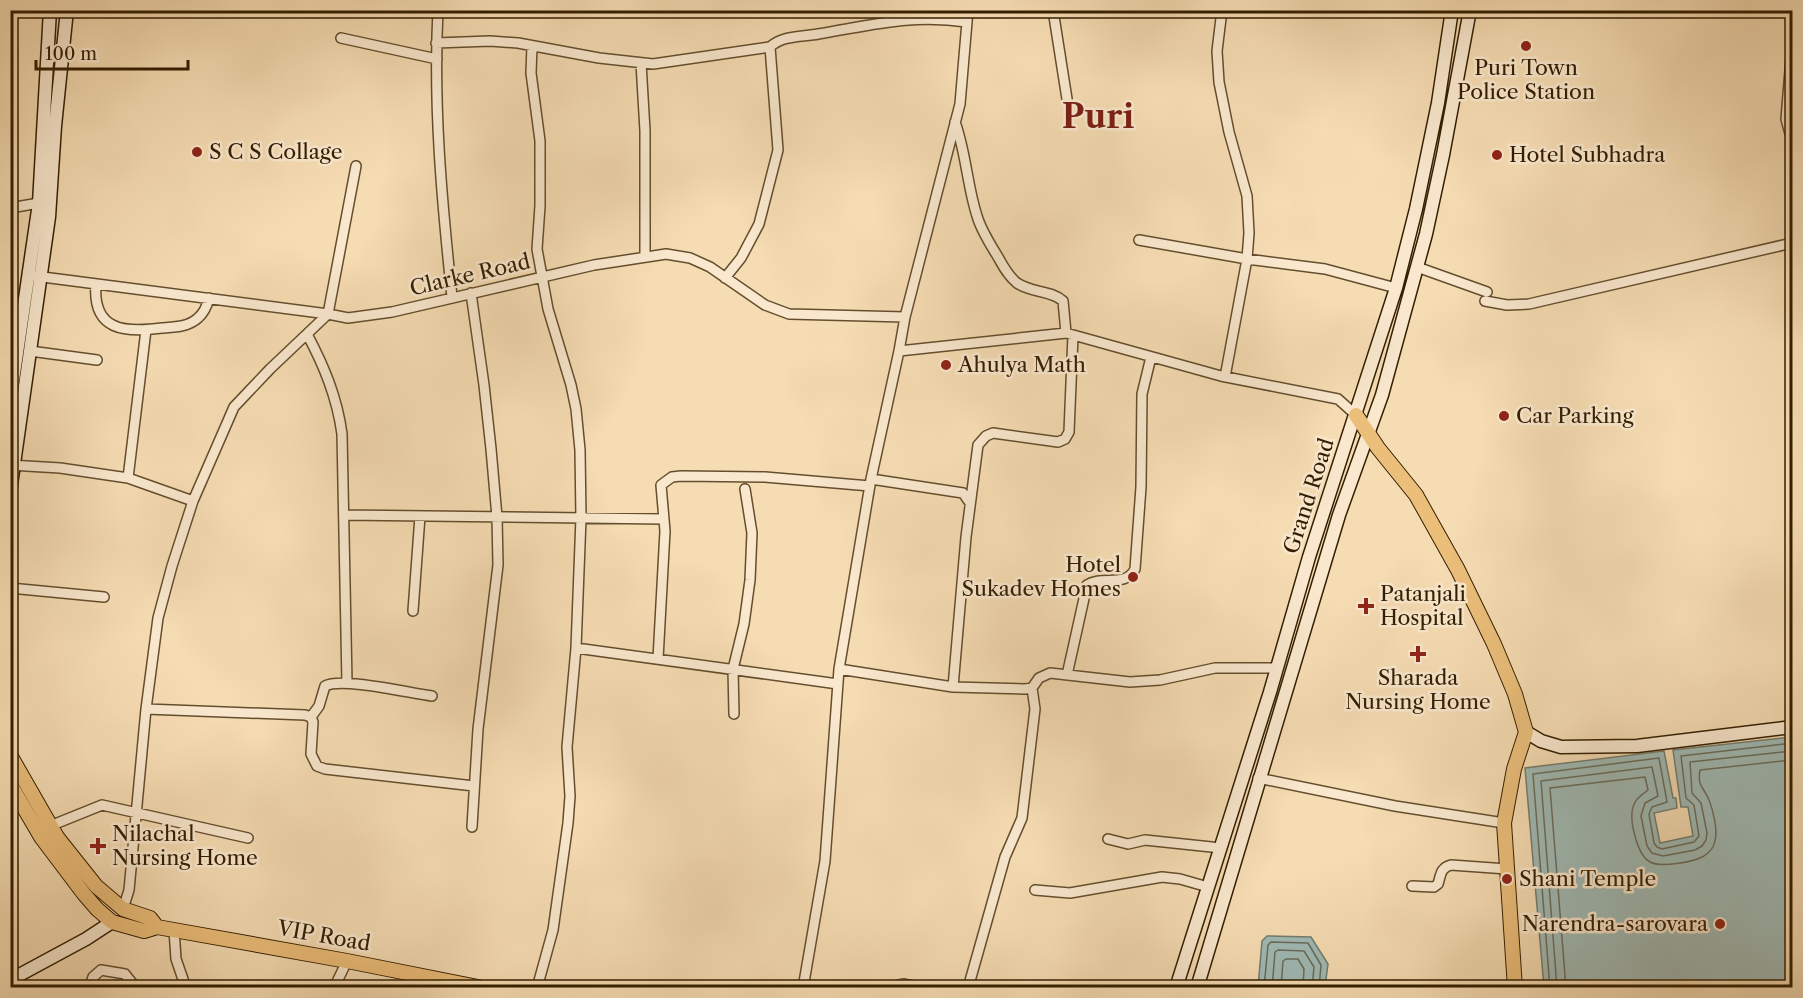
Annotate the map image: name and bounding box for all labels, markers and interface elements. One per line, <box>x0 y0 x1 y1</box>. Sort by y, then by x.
scale bar <box>36 33 188 71</box>
marker: Puri Town Police Station <box>1519 39 1533 53</box>
text: 100 m <box>45 43 97 65</box>
place label: Puri Town Police Station <box>1457 55 1595 104</box>
district label: Puri <box>1062 96 1134 137</box>
place label: S C S Collage <box>209 139 343 164</box>
place label: Hotel Subhadra <box>1509 142 1666 167</box>
marker: S C S Collage <box>190 145 204 159</box>
marker: Hotel Subhadra <box>1490 148 1504 162</box>
street label: Clarke Road <box>407 248 533 301</box>
place label: Ahulya Math <box>957 352 1086 377</box>
marker: Ahulya Math <box>939 358 953 372</box>
place label: Car Parking <box>1516 403 1634 428</box>
marker: Car Parking <box>1497 409 1511 423</box>
street label: Grand Road <box>1278 435 1339 557</box>
place label: Hotel Sukadev Homes <box>961 552 1121 601</box>
marker: Hotel Sukadev Homes <box>1126 570 1140 584</box>
place label: Patanjali Hospital <box>1380 581 1466 630</box>
marker: Patanjali Hospital <box>1357 597 1375 615</box>
marker: Sharada Nursing Home <box>1409 645 1427 663</box>
place label: Sharada Nursing Home <box>1345 665 1491 714</box>
place label: Nilachal Nursing Home <box>112 821 258 870</box>
marker: Nilachal Nursing Home <box>89 837 107 855</box>
place label: Shani Temple <box>1519 866 1656 891</box>
marker: Shani Temple <box>1500 872 1514 886</box>
place label: Narendra-sarovara <box>1522 911 1709 936</box>
street label: VIP Road <box>275 915 373 956</box>
marker: Narendra-sarovara <box>1713 917 1727 931</box>

